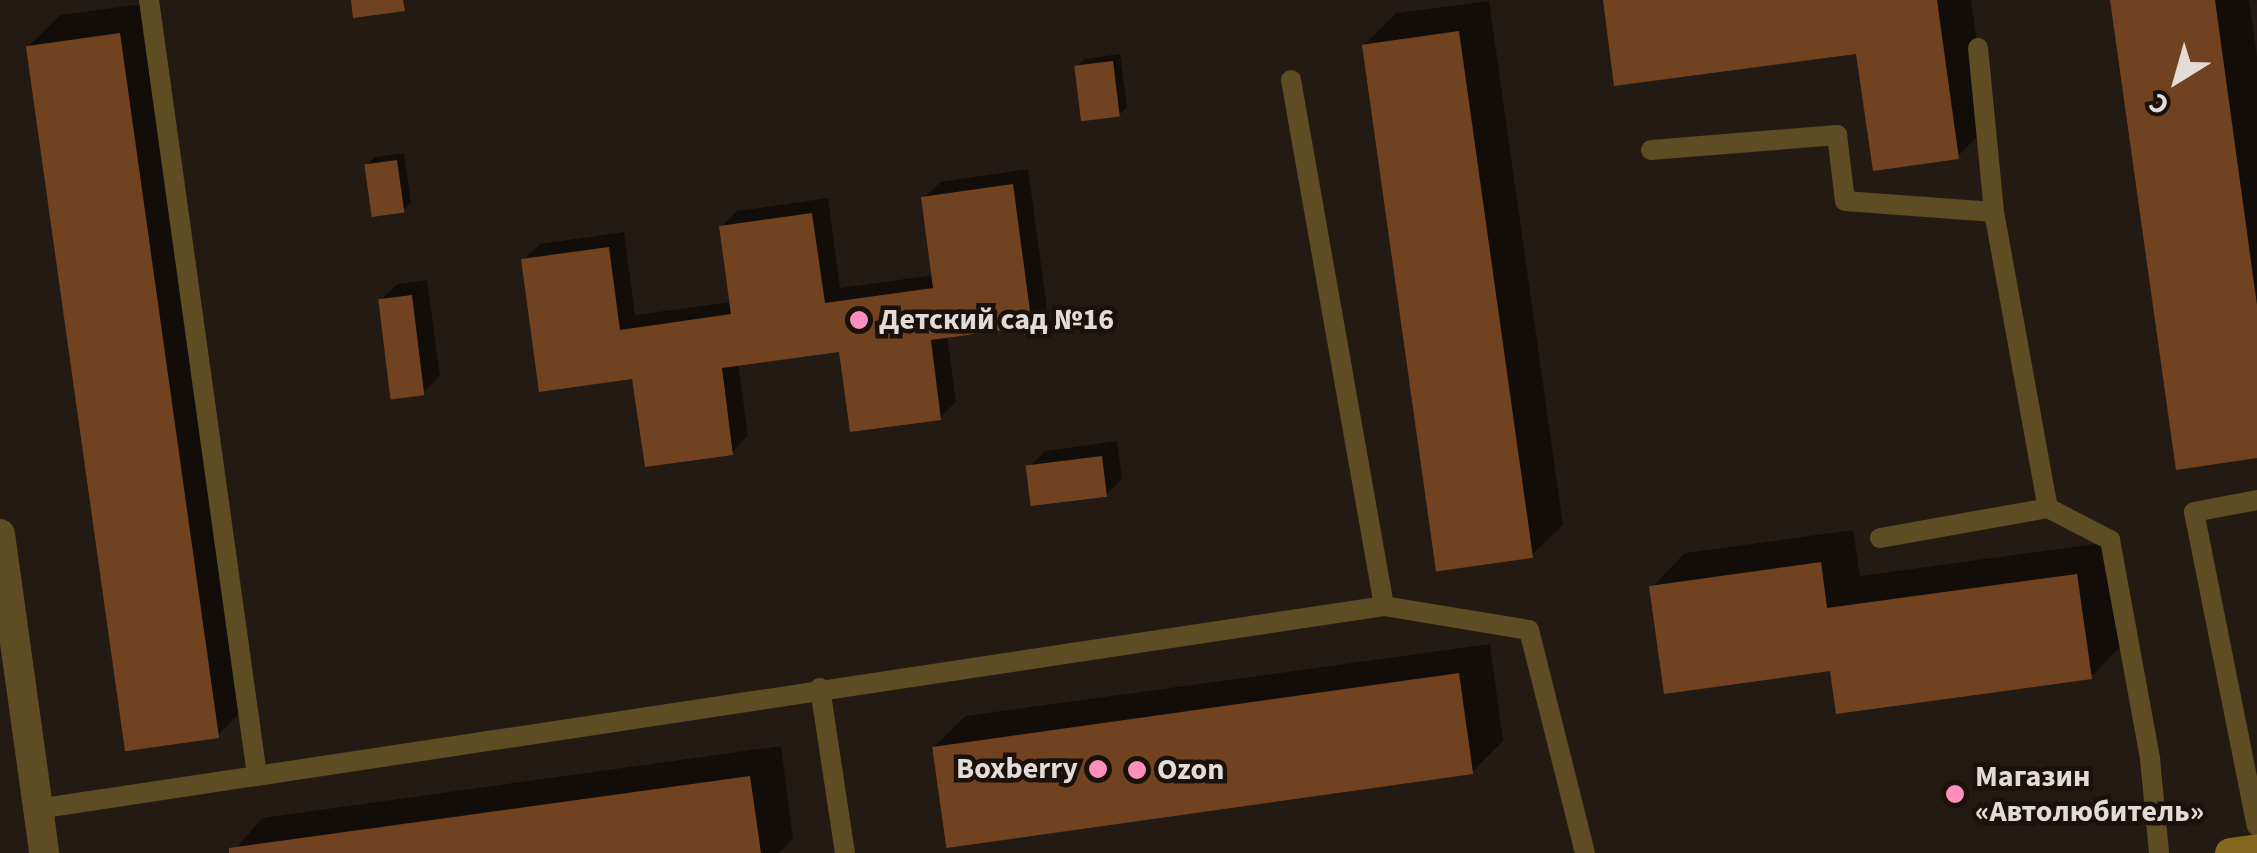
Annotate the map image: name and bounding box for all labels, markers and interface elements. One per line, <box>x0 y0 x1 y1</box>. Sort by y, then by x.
north arrow <box>2127 30 2227 130</box>
text: С <box>2140 83 2177 125</box>
place label: Детский сад №16 <box>879 302 1114 338</box>
marker: Детский сад №16 <box>848 309 870 331</box>
place label: Boxberry <box>956 751 1078 787</box>
place label: Ozon <box>1157 752 1224 788</box>
marker: Boxberry <box>1087 758 1109 780</box>
marker: Ozon <box>1126 759 1148 781</box>
place label: Магазин «Автолюбитель» <box>1975 759 2204 830</box>
marker: Магазин «Автолюбитель» <box>1944 783 1966 805</box>

